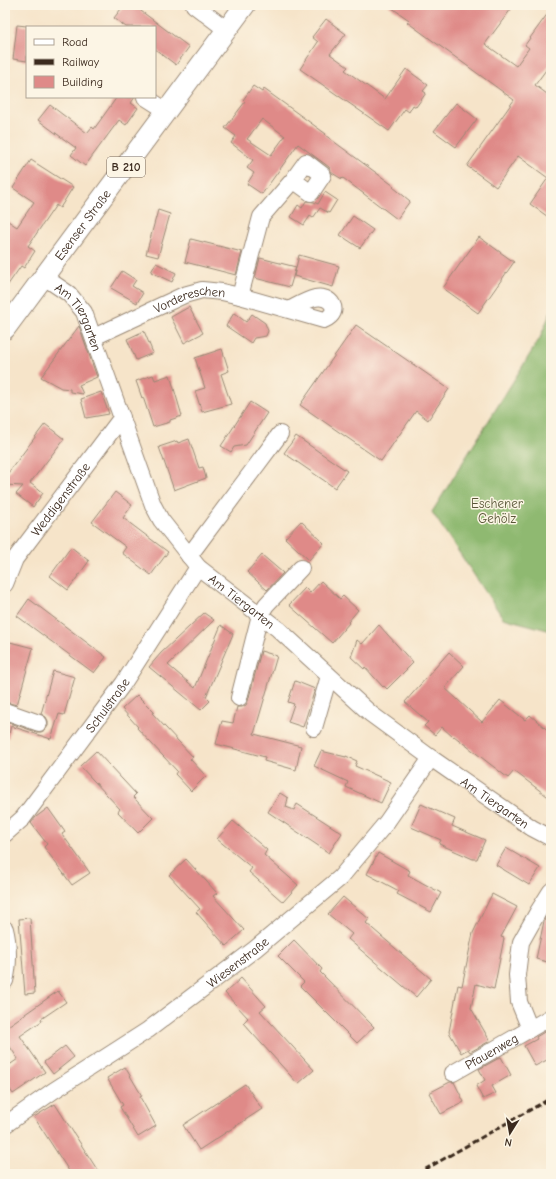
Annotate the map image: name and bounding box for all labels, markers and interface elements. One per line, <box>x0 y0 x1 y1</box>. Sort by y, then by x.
legend <box>26 26 156 98</box>
text: Road <box>62 35 88 49</box>
text: Railway <box>62 55 100 69</box>
text: Building <box>62 75 103 89</box>
road number: B 210 <box>107 157 145 177</box>
street label: Esenser Straße <box>52 186 114 263</box>
street label: Am Tiergarten <box>52 280 104 353</box>
street label: Vordereschen <box>151 282 226 316</box>
street label: Weddigenstraße <box>28 459 93 539</box>
park label: Eschener Gehölz <box>471 496 524 526</box>
street label: Am Tiergarten <box>206 571 278 632</box>
street label: Schulstraße <box>83 675 133 736</box>
street label: Am Tiergarten <box>458 774 532 832</box>
street label: Wiesenstraße <box>204 934 272 991</box>
street label: Pfauenweg <box>462 1031 521 1073</box>
north arrow <box>490 1113 530 1153</box>
text: N <box>503 1135 513 1149</box>

